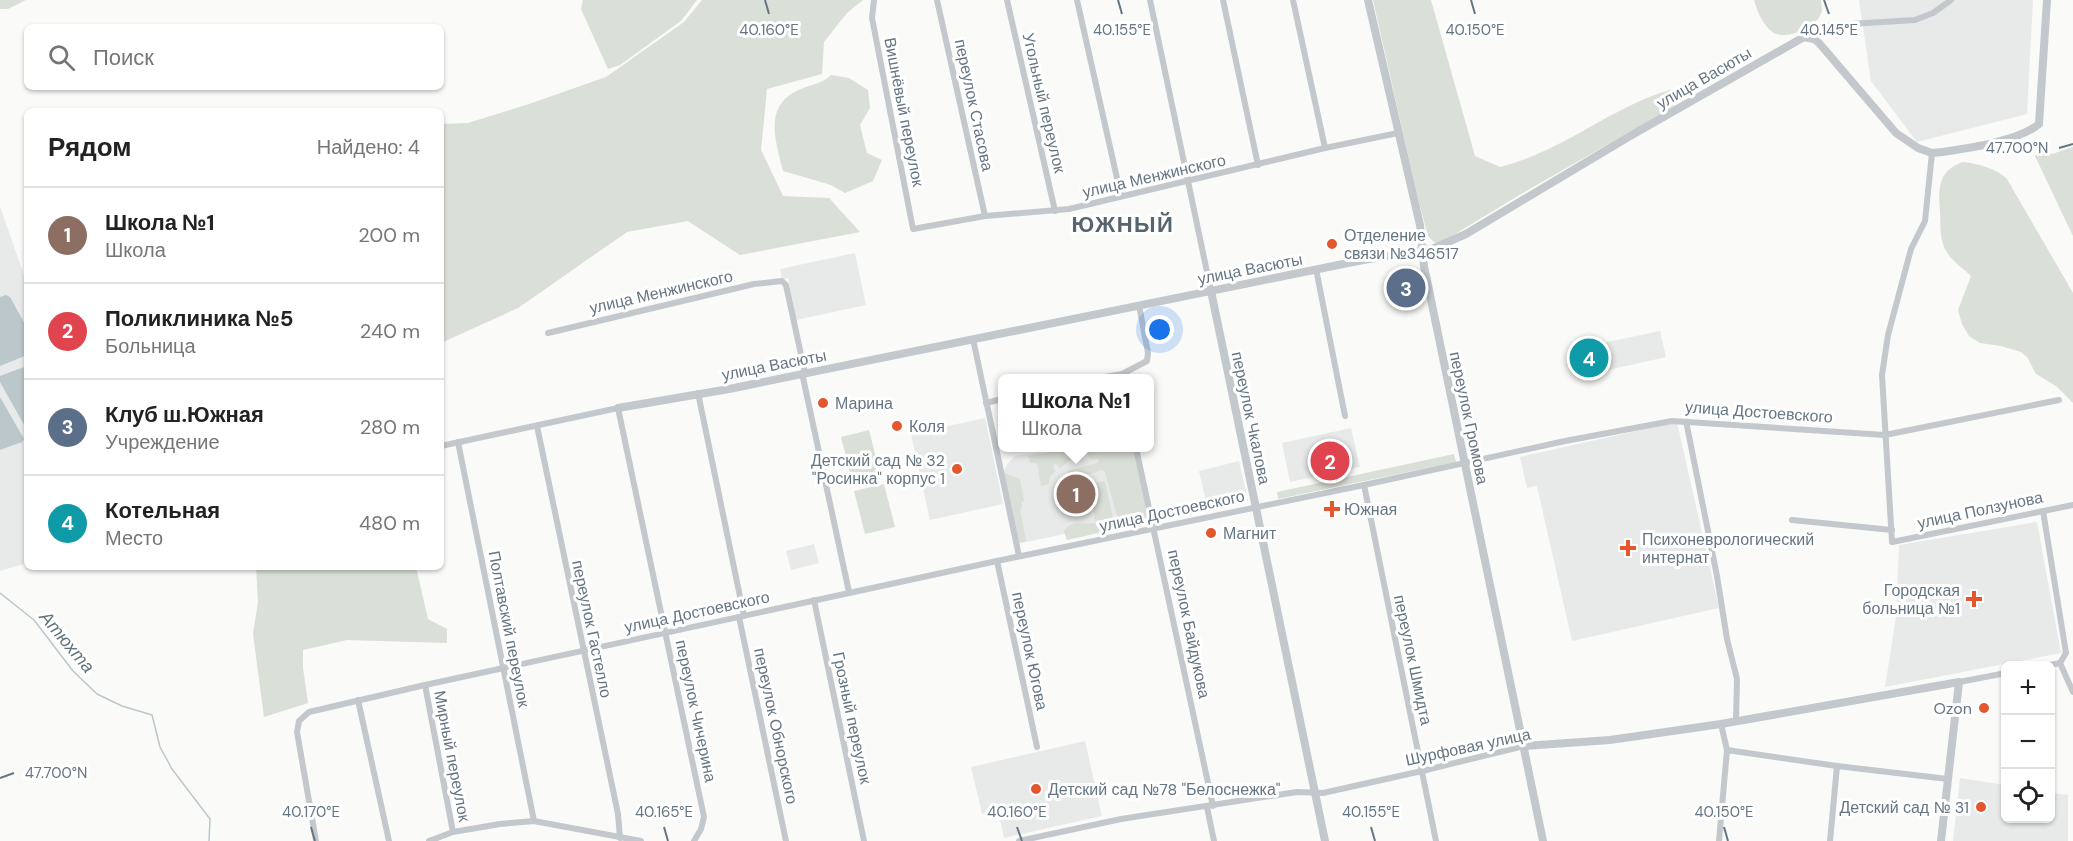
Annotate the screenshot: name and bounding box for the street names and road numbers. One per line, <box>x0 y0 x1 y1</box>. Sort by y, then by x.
street label: Угольный переулок <box>1018 31 1071 176</box>
street label: Вишнёвый переулок <box>879 36 929 189</box>
street label: переулок Стасова <box>950 37 998 173</box>
street label: улица Васюты <box>1653 42 1755 114</box>
street label: улица Менжинского <box>1080 149 1228 203</box>
street label: улица Васюты <box>1196 249 1304 289</box>
street label: улица Менжинского <box>587 265 735 319</box>
street label: улица Васюты <box>720 345 828 385</box>
street label: переулок Чкалова <box>1227 350 1275 486</box>
street label: переулок Громова <box>1445 350 1493 486</box>
street label: улица Достоевского <box>1685 396 1834 428</box>
street label: улица Достоевского <box>1097 485 1247 537</box>
street label: улица Ползунова <box>1915 486 2045 534</box>
street label: переулок Байдукова <box>1163 548 1215 700</box>
street label: Полтавский переулок <box>484 549 535 710</box>
street label: переулок Гастелло <box>567 558 617 700</box>
street label: улица Достоевского <box>622 586 772 638</box>
street label: переулок Югова <box>1007 590 1053 712</box>
street label: переулок Шмидта <box>1389 593 1437 727</box>
street label: переулок Чичерина <box>671 638 721 784</box>
street label: переулок Обнорского <box>749 646 803 806</box>
street label: Грозный переулок <box>828 650 876 787</box>
street label: Мирный переулок <box>429 689 475 824</box>
street label: Шурфовая улица <box>1403 723 1533 771</box>

